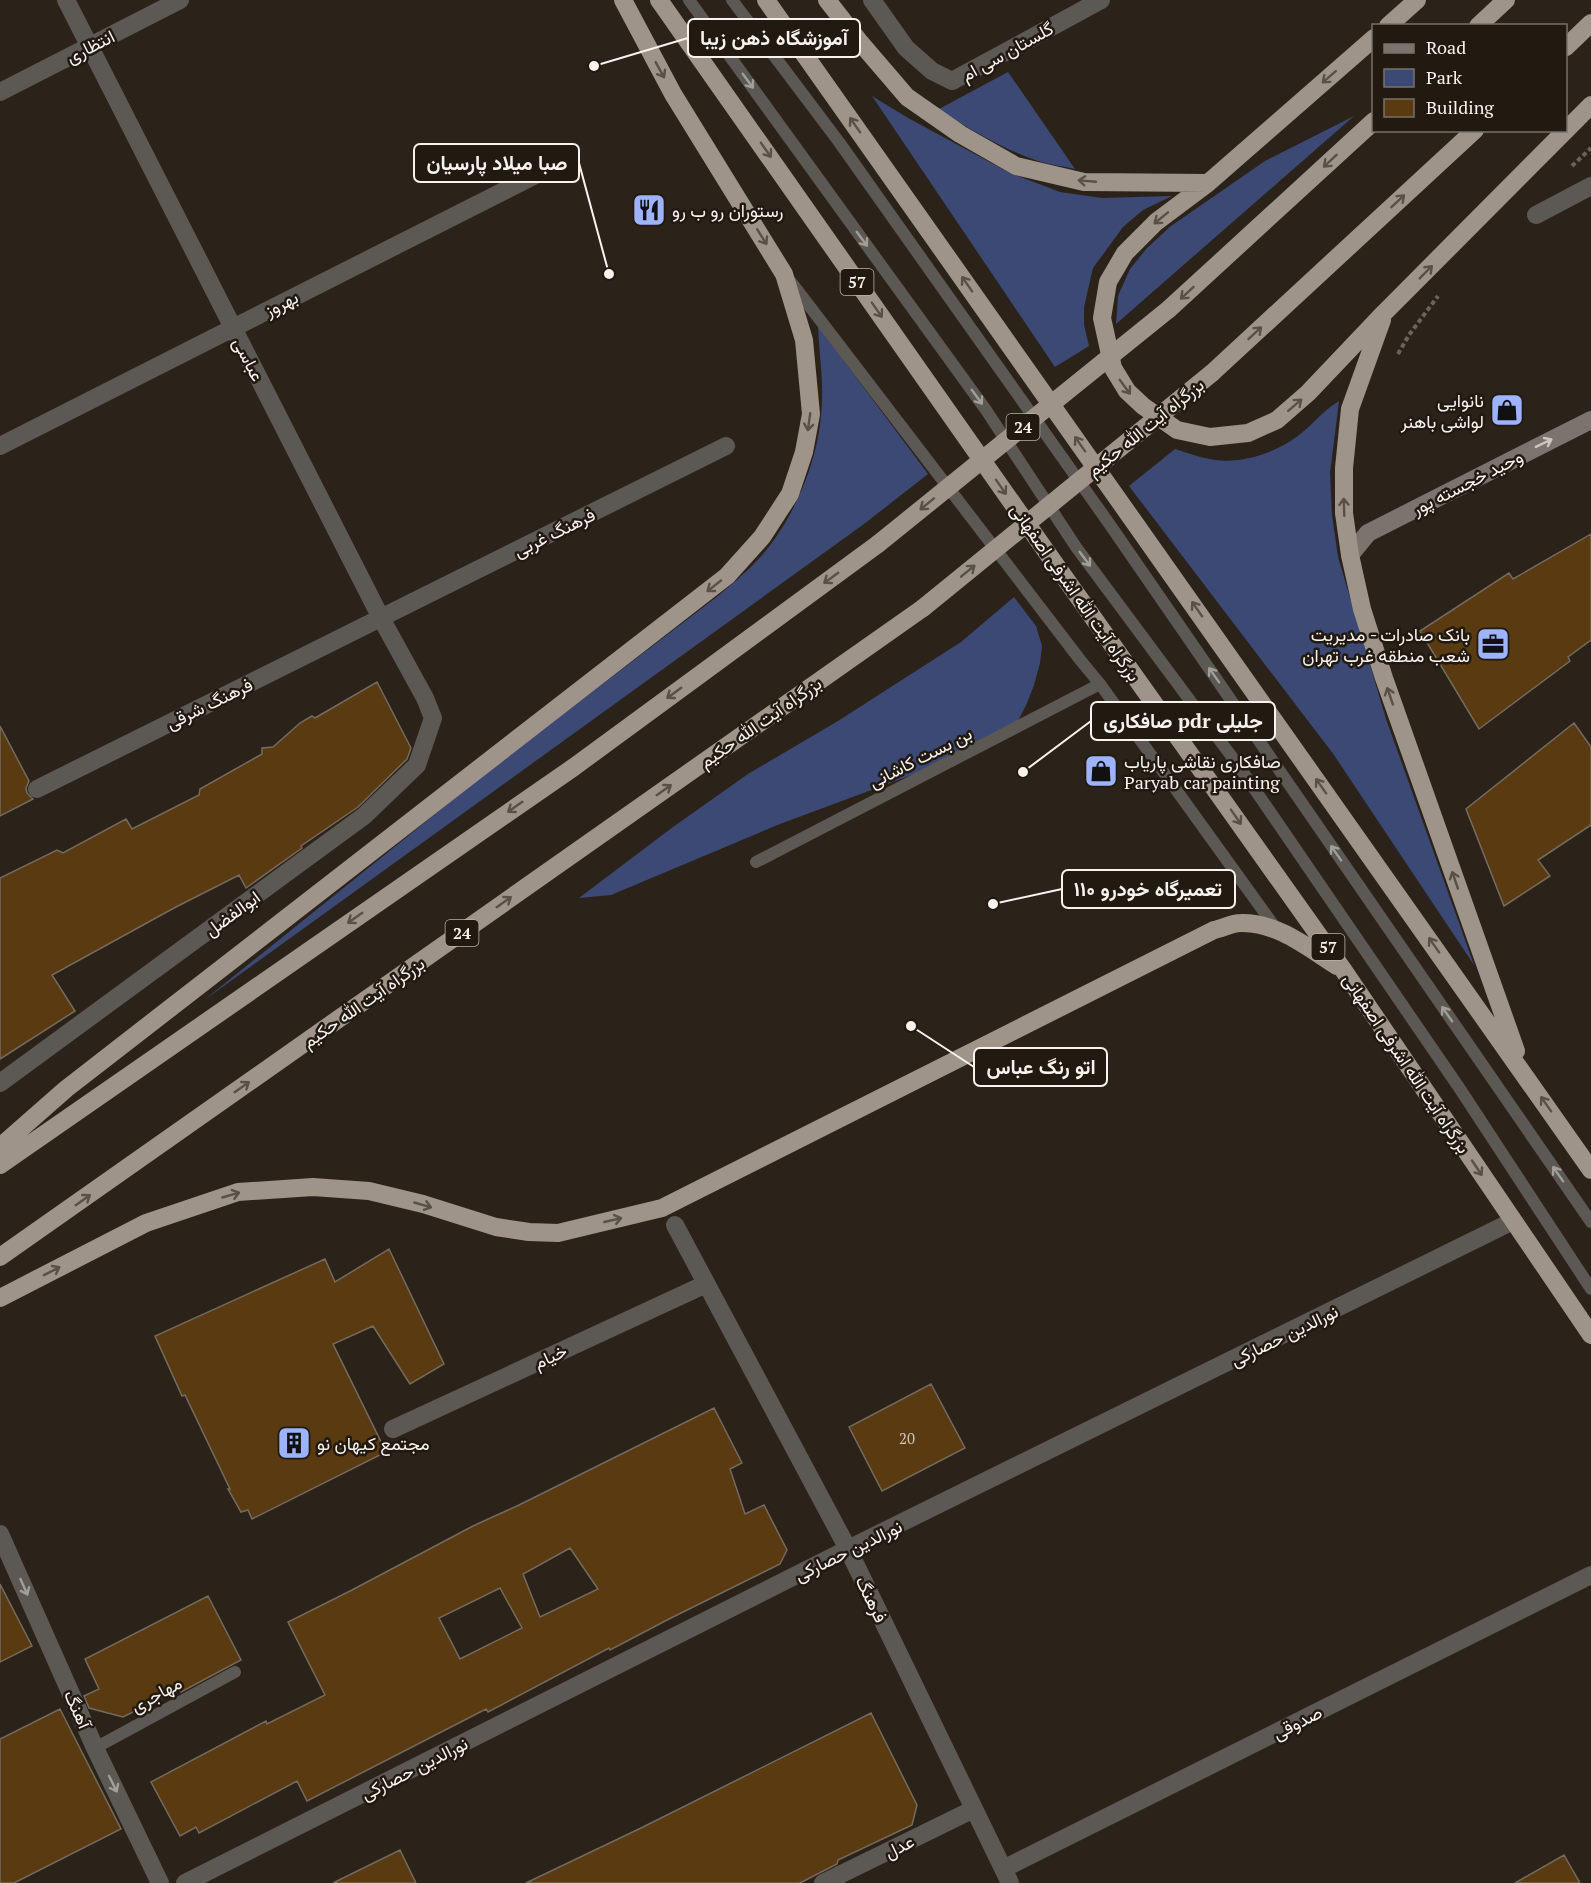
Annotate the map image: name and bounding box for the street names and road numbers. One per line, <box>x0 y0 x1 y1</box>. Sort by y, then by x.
street label: گلستان سی ام <box>956 16 1058 87</box>
street label: انتظاری <box>62 24 118 68</box>
road number: 57 <box>840 269 874 295</box>
street label: بهروز <box>259 284 302 322</box>
street label: عباسی <box>228 333 270 385</box>
street label: بزرگراه آیت الله حکیم <box>1081 372 1209 482</box>
road number: 24 <box>1006 414 1040 440</box>
street label: وحید خجسته پور <box>1407 444 1527 522</box>
street label: بزرگراه آیت الله اشرفی اصفهانی <box>1005 498 1147 686</box>
street label: فرهنگ غربی <box>509 502 599 562</box>
street label: بزرگراه آیت الله حکیم <box>694 671 827 774</box>
street label: فرهنگ شرقی <box>162 672 256 734</box>
street label: بن بست کاشانی <box>864 721 976 793</box>
street label: ابوالفضل <box>199 885 265 941</box>
road number: 24 <box>446 920 478 946</box>
road number: 57 <box>1312 934 1344 960</box>
street label: بزرگراه آیت الله حکیم <box>297 951 430 1054</box>
street label: بزرگراه آیت الله اشرفی اصفهانی <box>1338 968 1476 1158</box>
street label: نورالدین حصارکی <box>1226 1299 1342 1371</box>
street label: خیام <box>530 1338 571 1375</box>
street label: نورالدین حصارکی <box>790 1514 906 1586</box>
street label: فرهنگ <box>850 1572 894 1626</box>
street label: مهاجری <box>126 1670 186 1718</box>
street label: آهنگ <box>59 1686 98 1734</box>
street label: صدوقی <box>1268 1699 1326 1745</box>
street label: نورالدین حصارکی <box>356 1731 472 1805</box>
street label: عدل <box>880 1829 918 1863</box>

